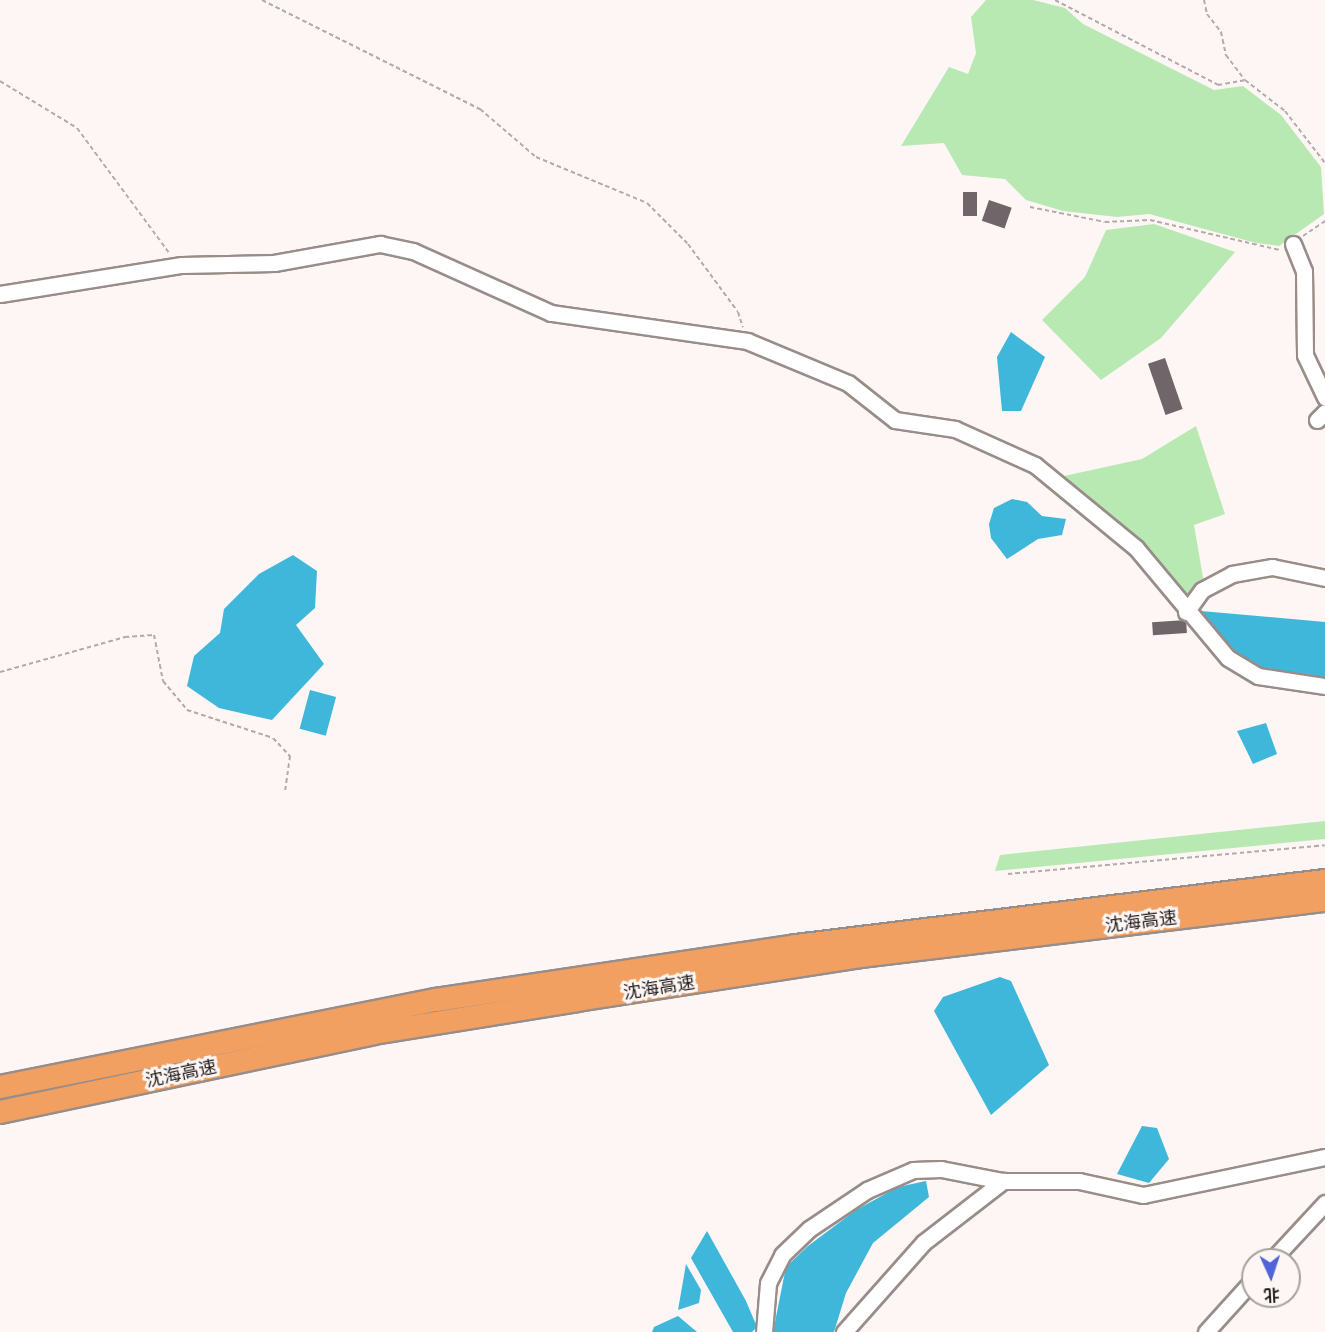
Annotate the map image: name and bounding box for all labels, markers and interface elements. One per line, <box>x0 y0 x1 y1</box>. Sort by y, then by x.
street label: 沈海高速 <box>1104 907 1178 937</box>
street label: 沈海高速 <box>622 972 696 1004</box>
street label: 沈海高速 <box>144 1056 218 1092</box>
north arrow <box>1241 1248 1301 1308</box>
text: 北 <box>1263 1286 1280 1303</box>

